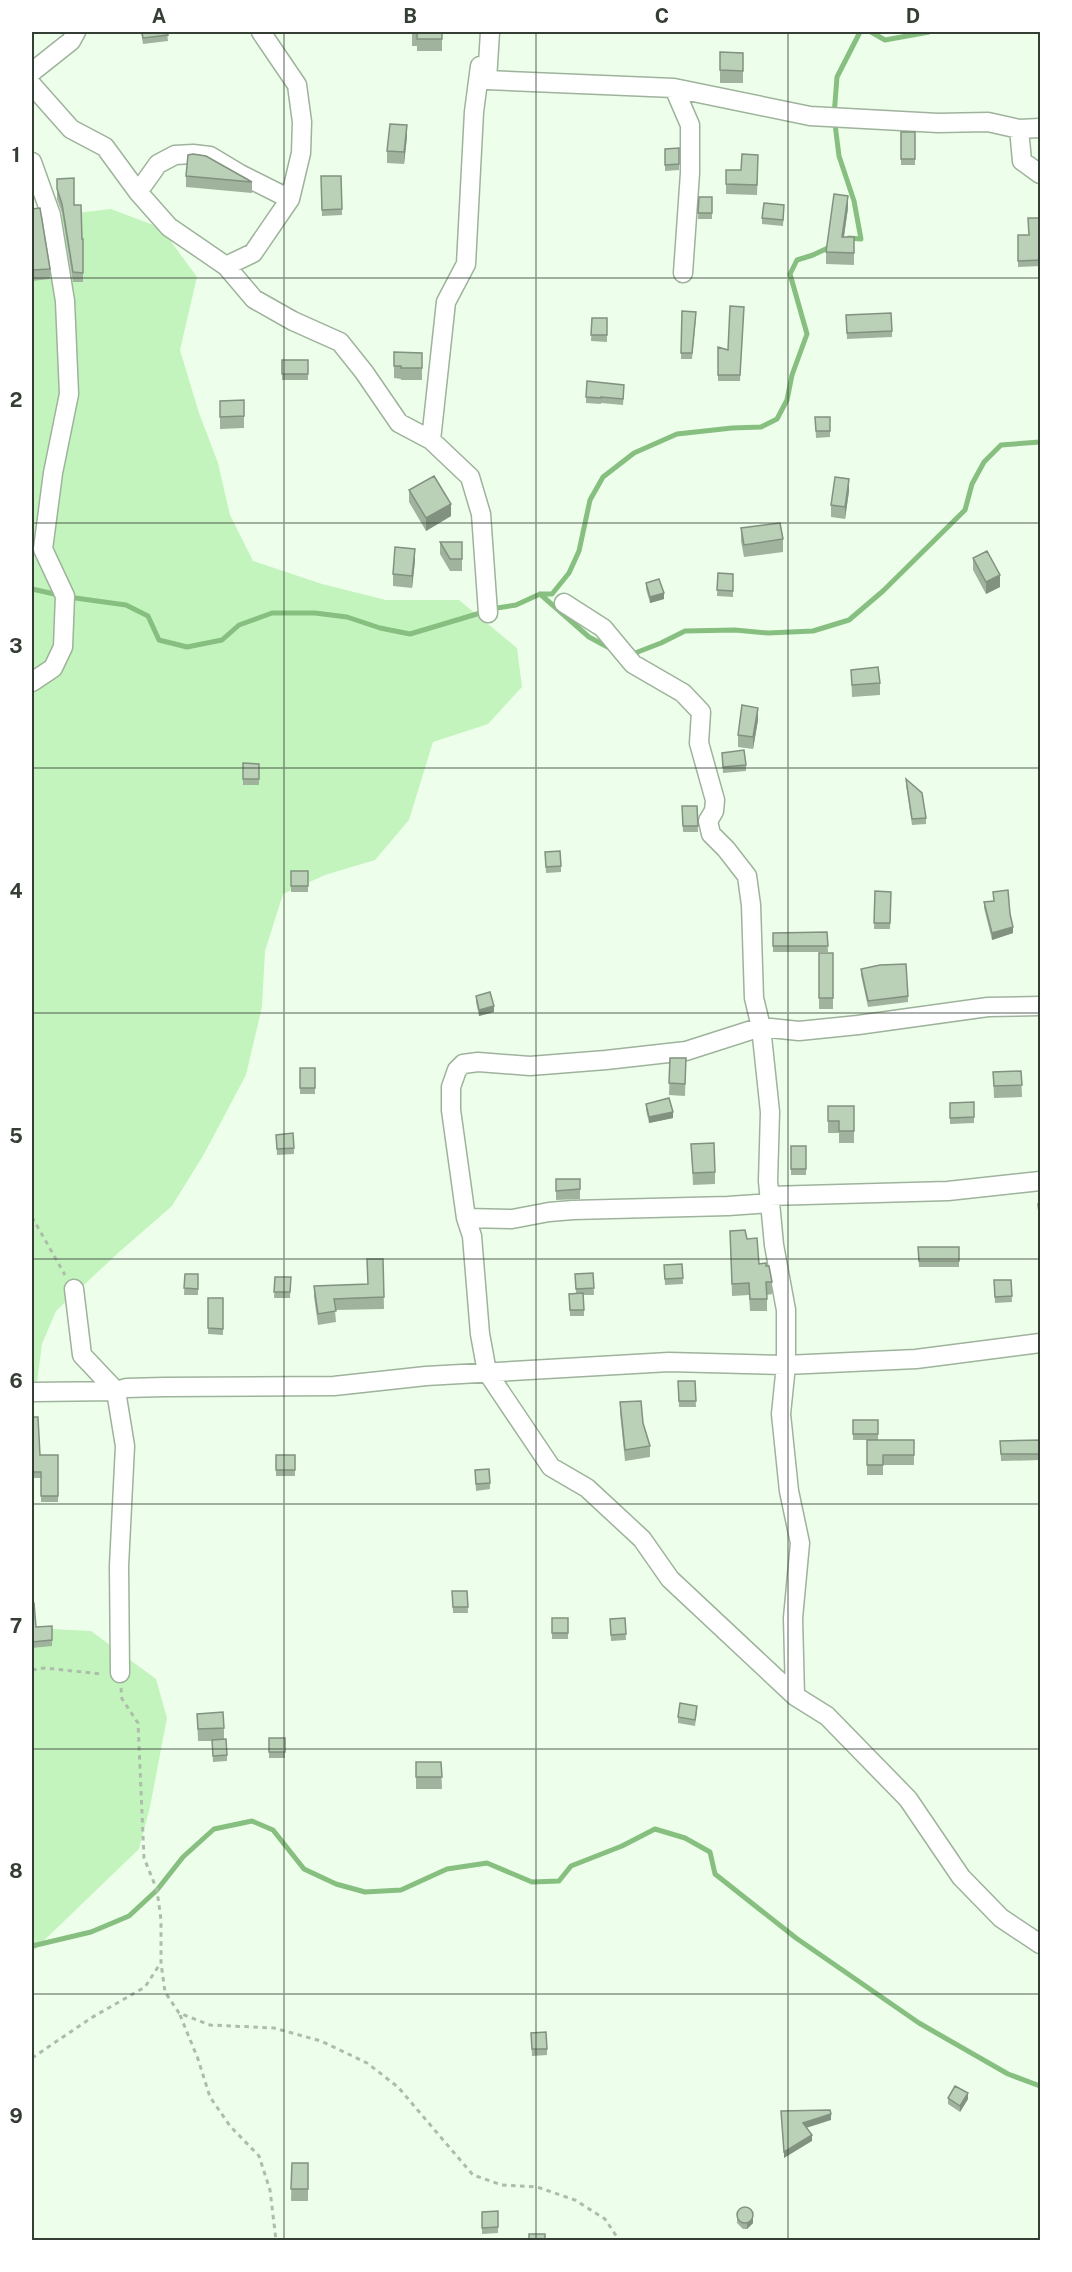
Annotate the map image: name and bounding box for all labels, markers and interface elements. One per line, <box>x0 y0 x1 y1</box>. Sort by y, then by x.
text: A <box>152 4 166 28</box>
text: B <box>403 4 417 28</box>
text: C <box>655 4 669 28</box>
text: D <box>906 4 920 28</box>
text: 1 <box>12 143 20 167</box>
text: 2 <box>10 388 22 412</box>
text: 3 <box>9 634 23 658</box>
text: 4 <box>9 879 23 903</box>
text: 5 <box>9 1124 23 1148</box>
text: 6 <box>9 1369 23 1393</box>
text: 7 <box>10 1614 22 1638</box>
text: 8 <box>9 1859 23 1883</box>
text: 9 <box>9 2104 23 2128</box>

